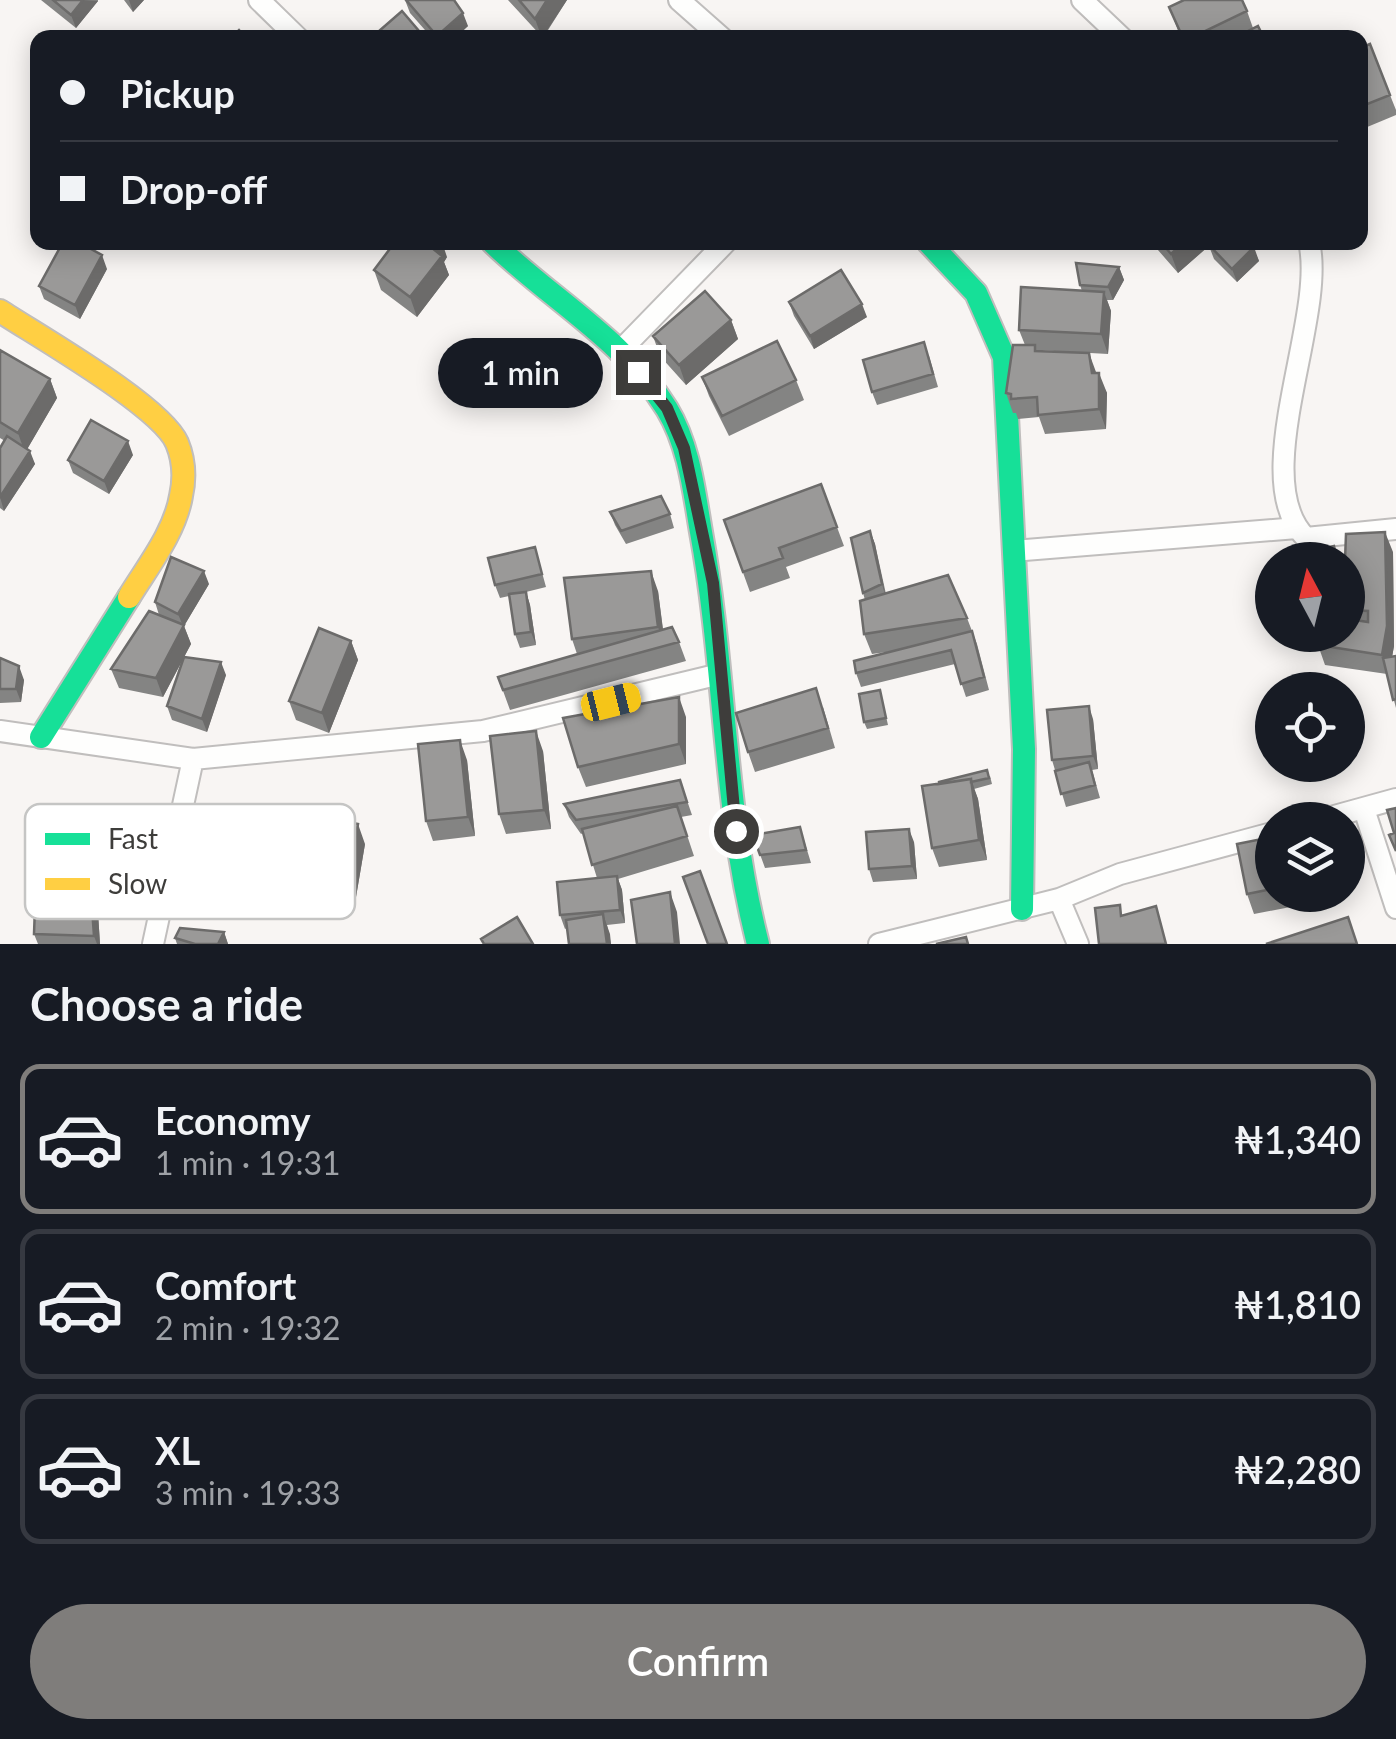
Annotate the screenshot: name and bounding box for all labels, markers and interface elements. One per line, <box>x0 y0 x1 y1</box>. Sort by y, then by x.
text: Pickup <box>120 70 235 116</box>
text: Drop-off <box>120 166 267 212</box>
callout: 1 min <box>438 337 603 407</box>
route end <box>616 350 661 395</box>
text: 1 min <box>481 353 560 392</box>
north arrow <box>1255 542 1365 652</box>
map controls <box>1255 542 1365 912</box>
button: locate <box>1255 672 1365 782</box>
car <box>578 680 644 724</box>
button: layers <box>1255 802 1365 912</box>
legend <box>25 804 355 919</box>
route start <box>714 809 759 854</box>
text: Fast <box>108 821 158 855</box>
text: Slow <box>108 866 167 900</box>
text: Choose a ride <box>30 977 303 1031</box>
icon: car <box>35 1094 125 1184</box>
text: Economy <box>155 1097 310 1143</box>
text: ₦1,340 <box>1234 1116 1361 1162</box>
text: 1 min · 19:31 <box>155 1143 341 1182</box>
icon: car <box>35 1259 125 1349</box>
text: Comfort <box>155 1262 296 1308</box>
text: ₦1,810 <box>1234 1281 1361 1327</box>
text: 2 min · 19:32 <box>155 1308 341 1347</box>
icon: car <box>35 1424 125 1514</box>
text: XL <box>155 1427 200 1473</box>
text: ₦2,280 <box>1234 1446 1361 1492</box>
text: 3 min · 19:33 <box>155 1473 341 1512</box>
button: Confirm <box>30 1604 1366 1719</box>

